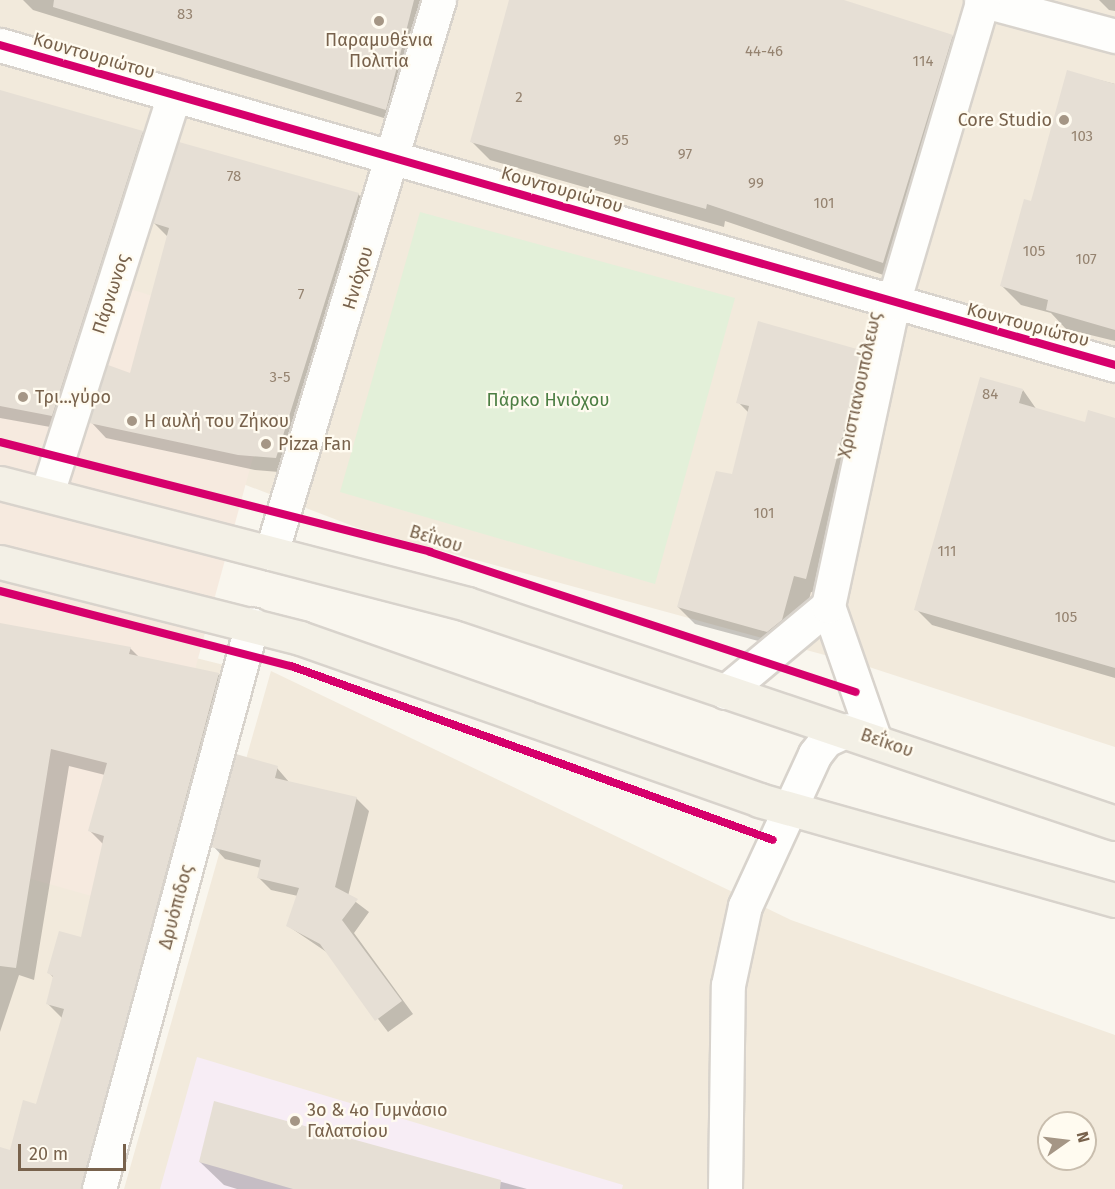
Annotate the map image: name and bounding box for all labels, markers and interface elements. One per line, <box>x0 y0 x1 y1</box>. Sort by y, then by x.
house number: 83 <box>177 6 193 24</box>
marker: Παραμυθένια Πολιτία <box>372 14 386 28</box>
street label: Κουντουριώτου <box>30 28 158 84</box>
place label: Παραμυθένια Πολιτία <box>325 30 433 72</box>
house number: 44-46 <box>745 43 783 61</box>
house number: 114 <box>913 53 933 71</box>
house number: 2 <box>515 89 523 107</box>
place label: Core Studio <box>958 109 1052 131</box>
marker: Core Studio <box>1057 113 1071 127</box>
house number: 103 <box>1071 128 1093 146</box>
house number: 95 <box>613 132 629 150</box>
house number: 97 <box>678 146 692 164</box>
street label: Κουντουριώτου <box>498 162 626 218</box>
house number: 78 <box>227 168 241 186</box>
house number: 99 <box>748 175 764 193</box>
house number: 101 <box>814 195 834 213</box>
house number: 105 <box>1023 243 1045 261</box>
street label: Ηνιόχου <box>338 244 378 312</box>
street label: Πάρνωνος <box>88 251 134 337</box>
house number: 107 <box>1075 251 1097 269</box>
house number: 7 <box>298 286 304 304</box>
street label: Κουντουριώτου <box>964 298 1092 352</box>
street label: Χριστιανουπόλεως <box>834 310 886 460</box>
house number: 3-5 <box>270 369 290 387</box>
place label: Τρι...γύρο <box>35 386 111 408</box>
house number: 84 <box>982 386 998 404</box>
park label: Πάρκο Ηνιόχου <box>487 389 609 411</box>
marker: Τρι...γύρο <box>16 390 30 404</box>
place label: Η αυλή του Ζήκου <box>144 410 289 432</box>
marker: Η αυλή του Ζήκου <box>125 414 139 428</box>
place label: Pizza Fan <box>278 433 352 455</box>
marker: Pizza Fan <box>259 437 273 451</box>
house number: 101 <box>754 505 774 523</box>
street label: Βεΐκου <box>407 521 465 557</box>
house number: 111 <box>937 543 957 561</box>
house number: 105 <box>1055 609 1077 627</box>
street label: Βεΐκου <box>858 724 916 762</box>
street label: Δρυόπιδος <box>154 862 198 952</box>
place label: 3ο & 4ο Γυμνάσιο Γαλατσίου <box>307 1100 448 1142</box>
north arrow <box>1037 1111 1097 1171</box>
marker: 3ο & 4ο Γυμνάσιο Γαλατσίου <box>288 1114 302 1128</box>
text: N <box>1073 1130 1094 1144</box>
scale bar <box>21 1132 129 1170</box>
text: 20 m <box>29 1143 68 1165</box>

